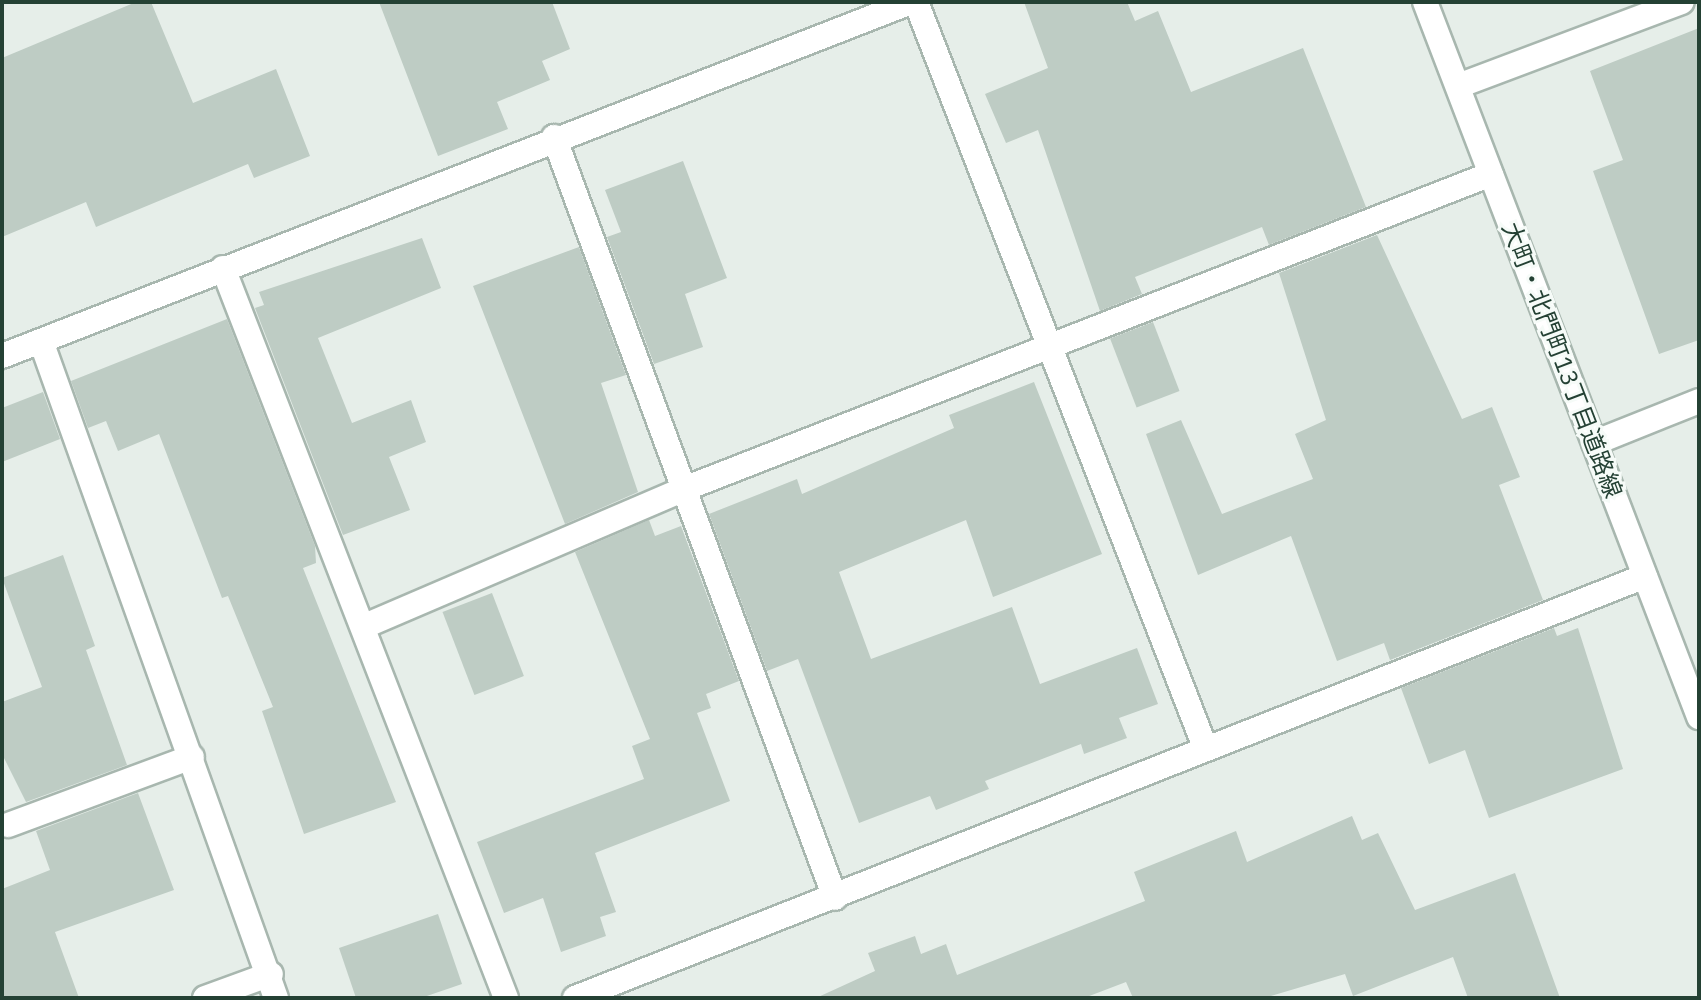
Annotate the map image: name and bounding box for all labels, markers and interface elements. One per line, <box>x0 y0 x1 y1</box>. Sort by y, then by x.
street label: 大町・北門町13丁目道路線 <box>1496 218 1628 502</box>

